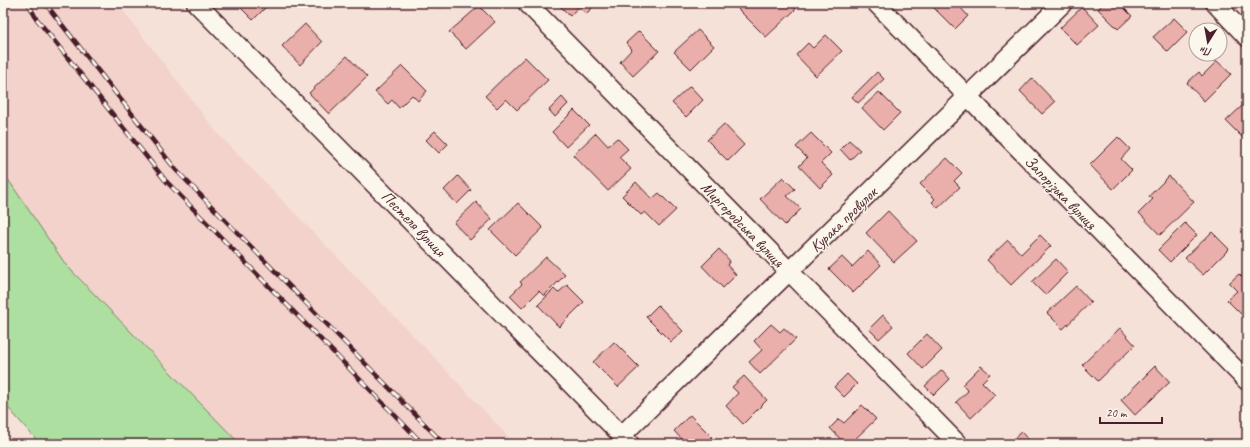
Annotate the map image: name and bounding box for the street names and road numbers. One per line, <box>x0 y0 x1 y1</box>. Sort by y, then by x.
street label: Запорізька вулиця <box>1020 152 1101 235</box>
street label: Миргородська вулиця <box>696 178 789 273</box>
street label: Курака провулок <box>806 181 883 257</box>
street label: Пестеля вулиця <box>377 187 451 262</box>

